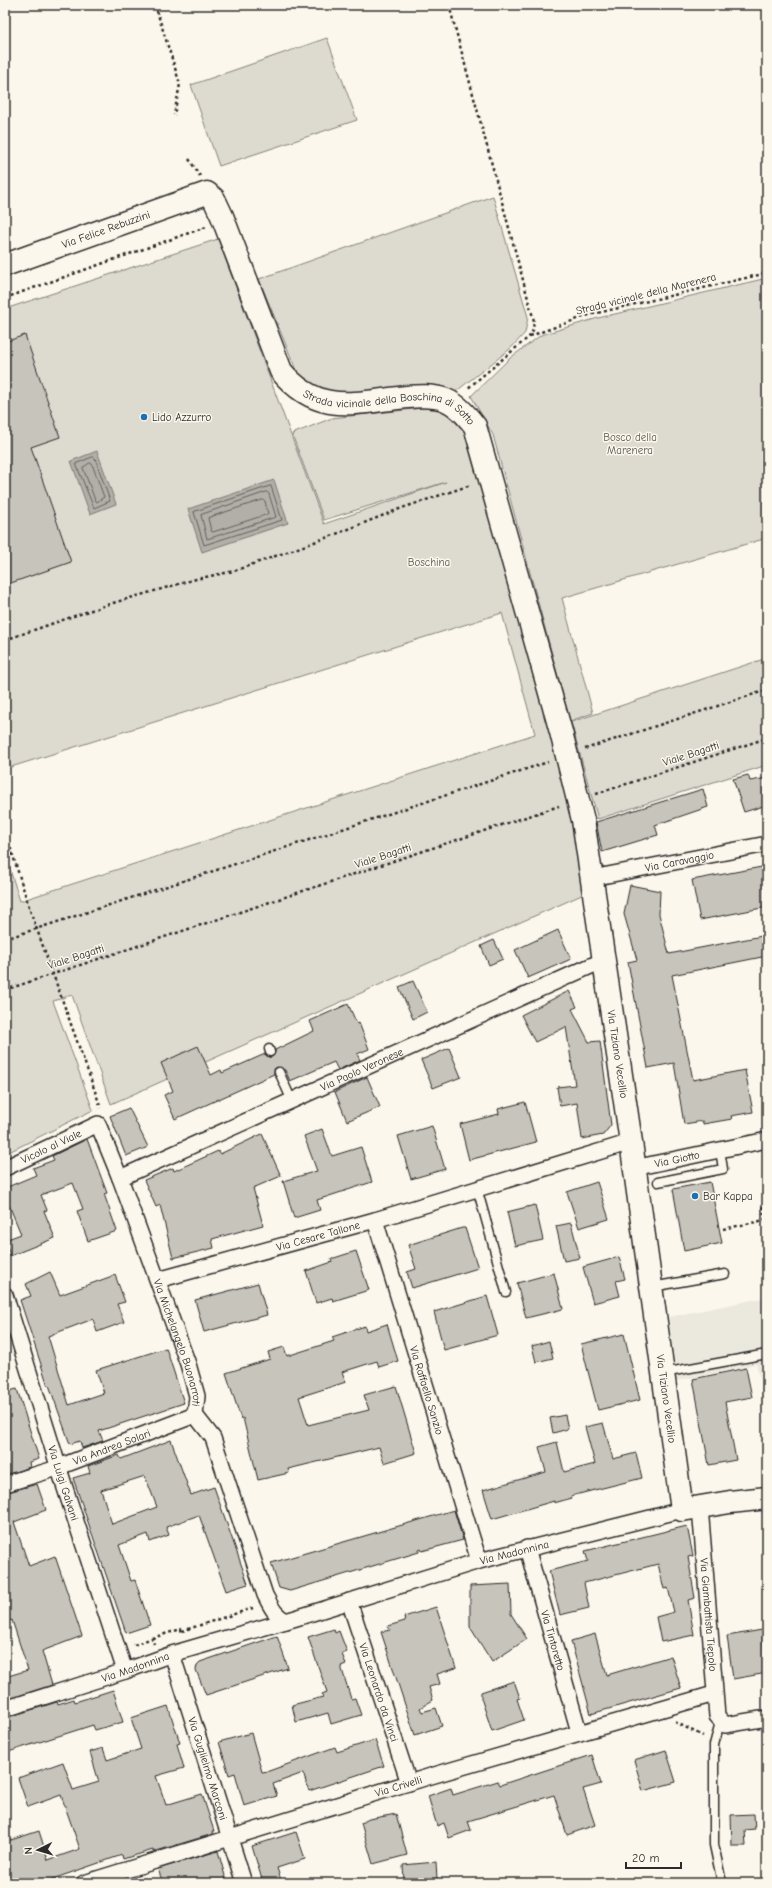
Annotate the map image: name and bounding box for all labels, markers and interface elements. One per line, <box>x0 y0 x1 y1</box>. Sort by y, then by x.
street label: Via Felice Rebuzzini <box>60 207 152 251</box>
street label: Strada vicinale della Marenera <box>575 270 717 318</box>
street label: Strada vicinale della Boschina di Sotto <box>301 387 478 427</box>
place label: Lido Azzurro <box>152 411 211 424</box>
marker: Lido Azzurro <box>139 412 149 422</box>
park label: Bosco della Marenera <box>603 431 657 457</box>
park label: Boschina <box>408 556 450 569</box>
street label: Viale Bagatti <box>661 739 721 769</box>
street label: Viale Bagatti <box>353 841 413 871</box>
street label: Via Caravaggio <box>644 848 715 874</box>
street label: Viale Bagatti <box>46 942 106 972</box>
street label: Via Tiziano Vecellio <box>605 1009 631 1099</box>
street label: Via Paolo Veronese <box>318 1045 405 1093</box>
street label: Vicolo al Viale <box>19 1126 84 1166</box>
street label: Via Giotto <box>653 1148 701 1170</box>
place label: Bar Kappa <box>703 1190 753 1203</box>
marker: Bar Kappa <box>690 1191 700 1201</box>
street label: Via Cesare Tallone <box>275 1218 362 1254</box>
street label: Via Michelangelo Buonarroti <box>151 1277 204 1407</box>
street label: Via Raffaello Sanzio <box>407 1344 447 1437</box>
street label: Via Tiziano Vecellio <box>654 1353 679 1444</box>
street label: Via Andrea Solari <box>71 1426 152 1468</box>
street label: Via Luigi Galvani <box>46 1444 82 1522</box>
street label: Via Madonnina <box>478 1537 550 1567</box>
street label: Via Giambattista Tiepolo <box>698 1557 720 1672</box>
street label: Via Tintoretto <box>538 1609 568 1672</box>
street label: Via Leonardo da Vinci <box>357 1641 401 1743</box>
street label: Via Madonnina <box>100 1649 171 1685</box>
street label: Via Guglielmo Marconi <box>186 1715 230 1822</box>
street label: Via Crivelli <box>373 1773 424 1799</box>
north arrow <box>18 1830 58 1870</box>
scale bar <box>626 1844 681 1870</box>
text: N <box>22 1847 35 1855</box>
text: 20 m <box>632 1851 660 1865</box>

